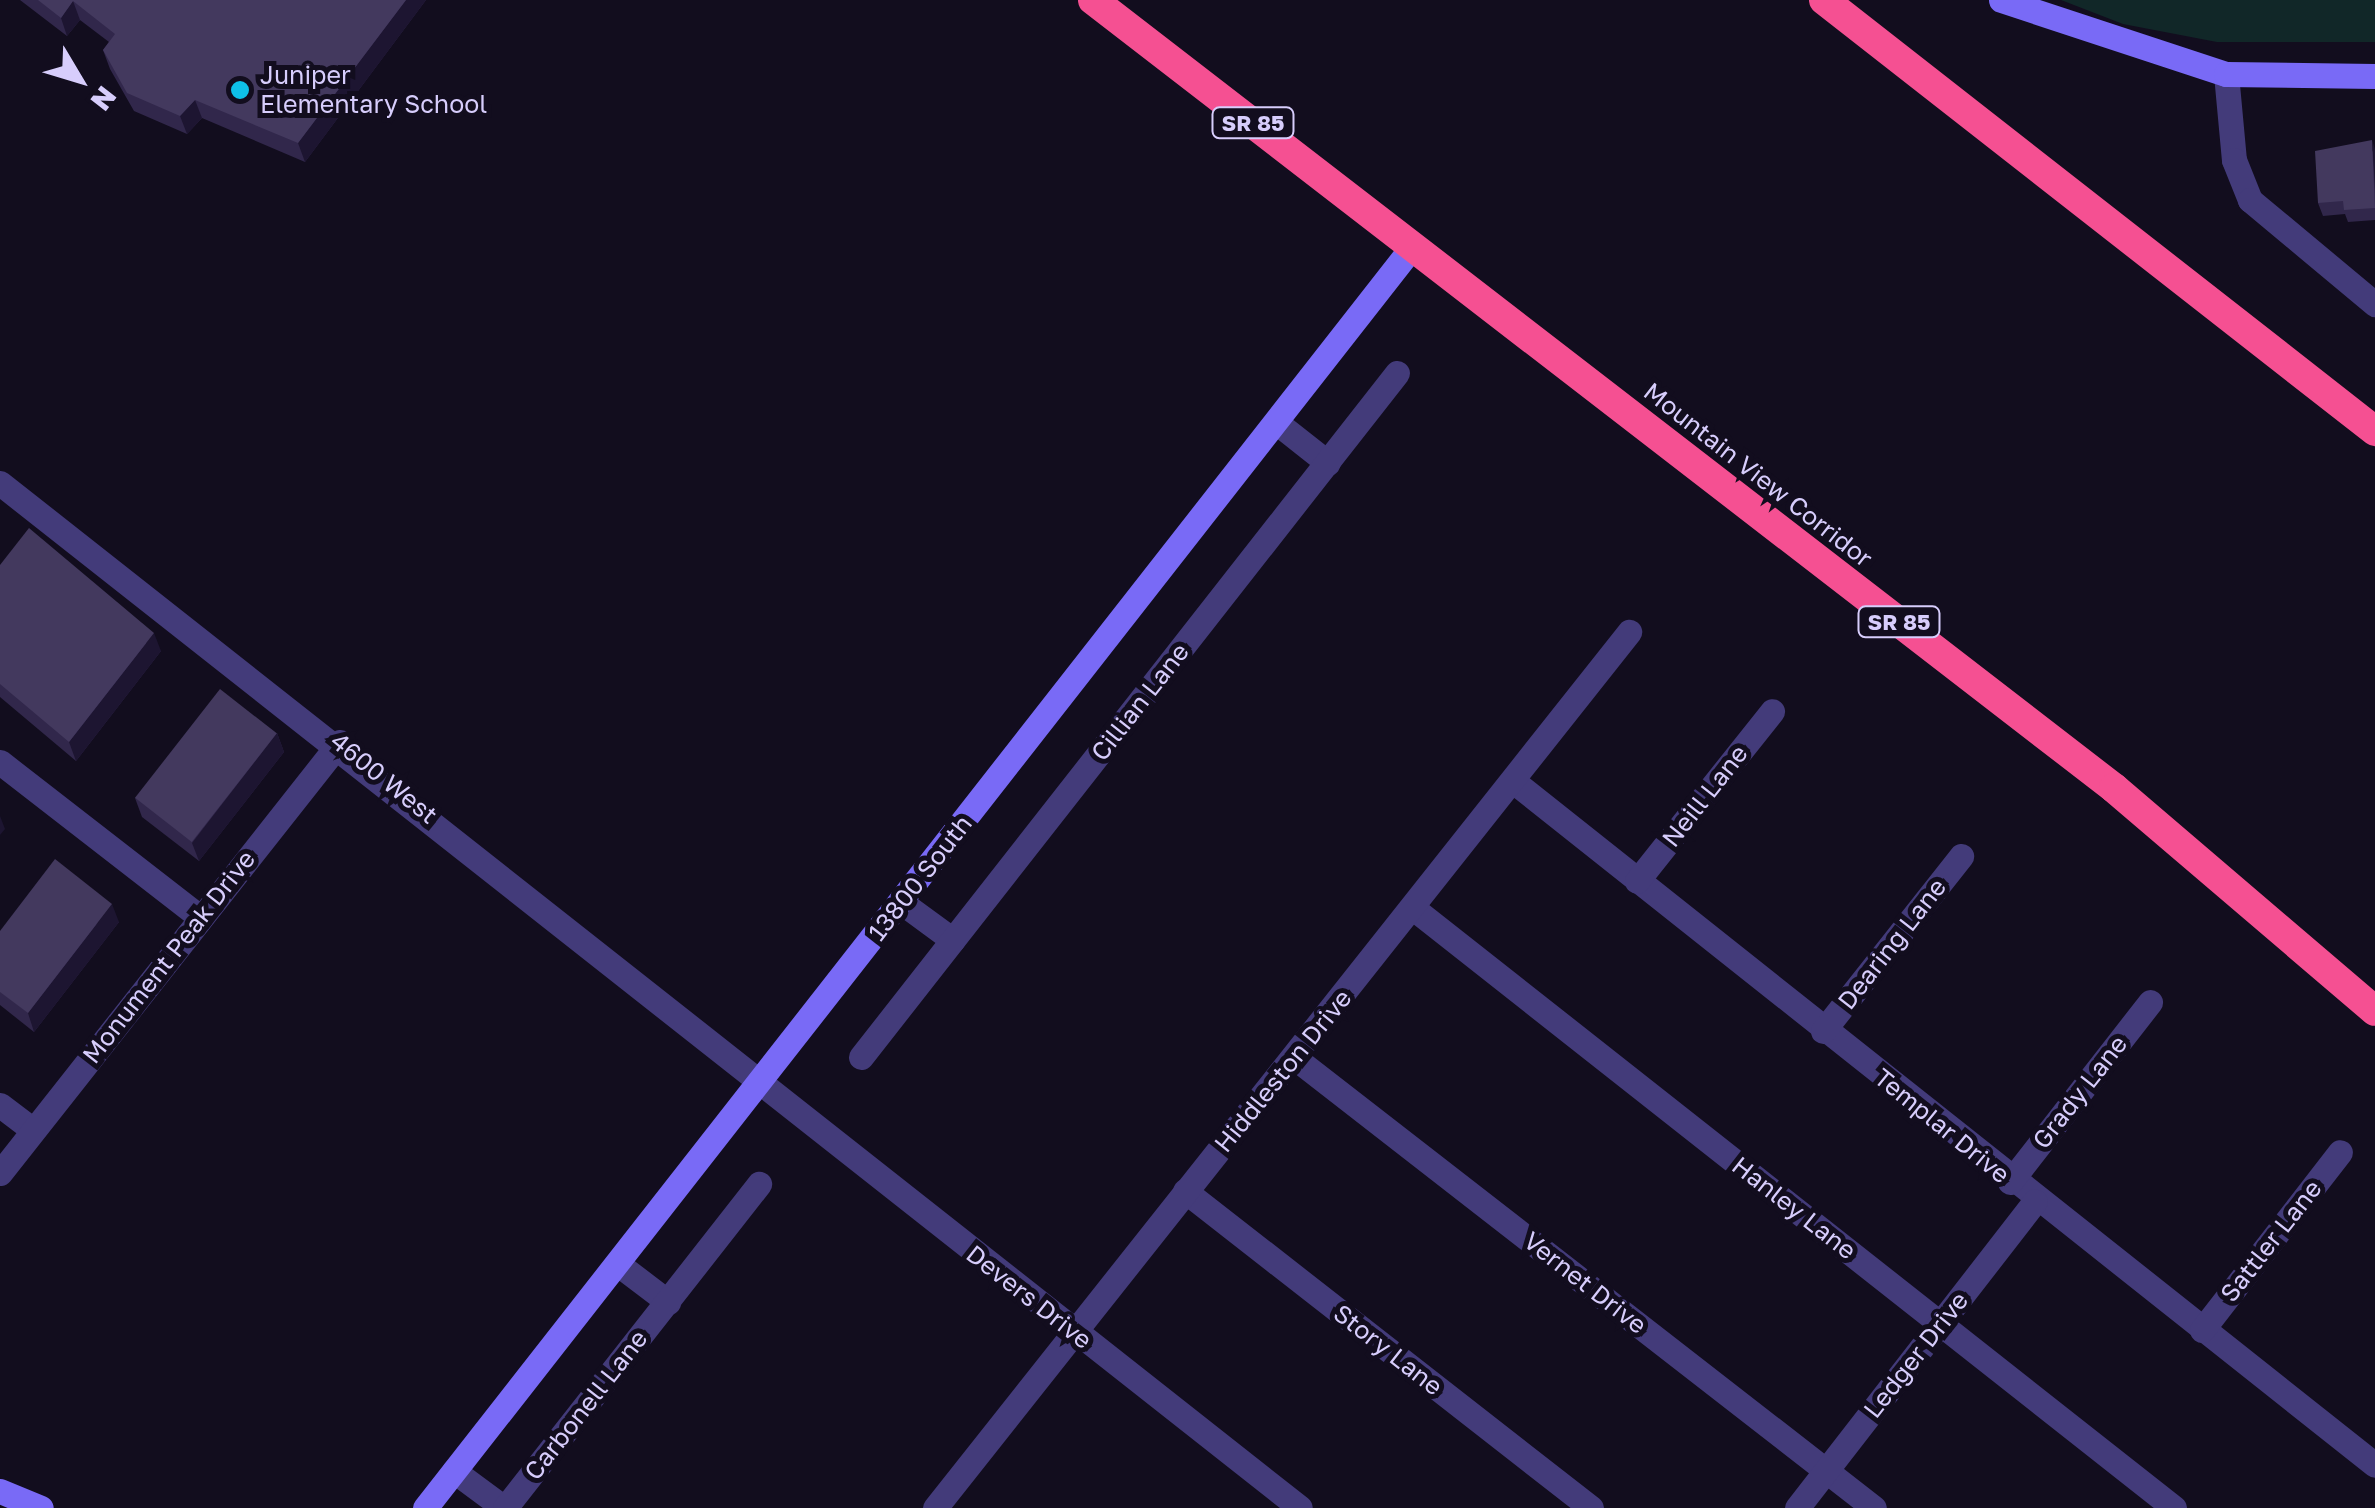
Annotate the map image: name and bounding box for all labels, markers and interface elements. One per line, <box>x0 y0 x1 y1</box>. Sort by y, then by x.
north arrow <box>30 30 130 130</box>
place label: Juniper Elementary School <box>260 61 487 120</box>
marker: Juniper Elementary School <box>229 79 251 101</box>
text: N <box>84 80 124 117</box>
road number: SR 85 <box>1210 106 1296 140</box>
street label: Mountain View Corridor <box>1638 376 1878 574</box>
road number: SR 85 <box>1856 605 1942 639</box>
street label: Cillian Lane <box>1085 637 1195 767</box>
street label: 4600 West <box>325 726 443 830</box>
street label: Neill Lane <box>1656 739 1754 853</box>
street label: 13800 South <box>862 809 978 947</box>
street label: Monument Peak Drive <box>77 845 261 1069</box>
street label: Dearing Lane <box>1832 872 1952 1016</box>
street label: Hiddleston Drive <box>1208 984 1358 1158</box>
street label: Grady Lane <box>2027 1029 2133 1155</box>
street label: Templar Drive <box>1868 1062 2016 1190</box>
street label: Hanley Lane <box>1726 1150 1862 1266</box>
street label: Sattler Lane <box>2214 1174 2328 1308</box>
street label: Vernet Drive <box>1518 1226 1652 1340</box>
street label: Devers Drive <box>960 1239 1098 1355</box>
street label: Ledger Drive <box>1857 1286 1975 1424</box>
street label: Story Lane <box>1328 1298 1448 1402</box>
street label: Carbonell Lane <box>518 1324 654 1486</box>

